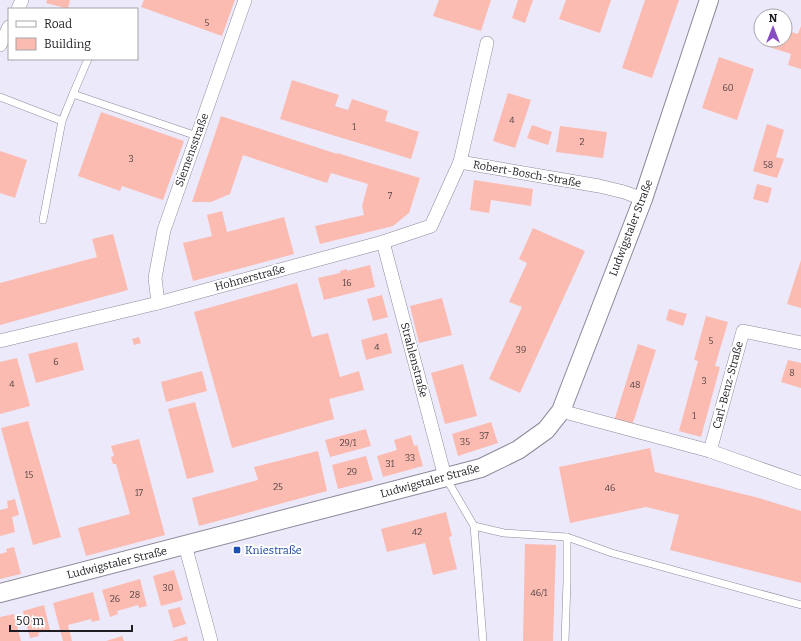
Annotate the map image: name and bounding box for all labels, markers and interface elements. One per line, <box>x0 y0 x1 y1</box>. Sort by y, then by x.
legend <box>8 8 138 60</box>
north arrow <box>753 8 793 48</box>
text: N <box>769 12 778 25</box>
text: Road <box>44 17 72 31</box>
house number: 5 <box>205 18 210 28</box>
text: Building <box>44 37 91 51</box>
house number: 60 <box>722 83 734 93</box>
street label: Siemensstraße <box>173 112 211 188</box>
house number: 4 <box>509 115 515 125</box>
house number: 1 <box>352 122 356 132</box>
house number: 2 <box>580 137 585 147</box>
house number: 3 <box>128 154 134 164</box>
street label: Robert-Bosch-Straße <box>472 158 582 190</box>
house number: 58 <box>763 160 773 170</box>
street label: Ludwigstaler Straße <box>607 178 655 278</box>
house number: 7 <box>388 191 393 201</box>
street label: Hohnerstraße <box>213 262 287 294</box>
house number: 16 <box>343 278 351 288</box>
street label: Strahlenstraße <box>398 321 430 399</box>
house number: 5 <box>709 336 714 346</box>
street label: Carl-Benz-Straße <box>710 340 746 430</box>
house number: 4 <box>374 342 380 352</box>
house number: 39 <box>516 345 526 355</box>
house number: 6 <box>53 357 59 367</box>
house number: 8 <box>789 368 795 378</box>
house number: 3 <box>701 376 707 386</box>
house number: 4 <box>9 379 15 389</box>
house number: 48 <box>630 380 640 390</box>
house number: 1 <box>692 411 696 421</box>
house number: 37 <box>479 431 489 441</box>
house number: 35 <box>460 437 470 447</box>
house number: 29/1 <box>340 438 357 448</box>
house number: 33 <box>405 453 415 463</box>
house number: 31 <box>386 459 395 469</box>
street label: Ludwigstaler Straße <box>379 461 481 501</box>
house number: 29 <box>347 467 357 477</box>
house number: 15 <box>25 470 33 480</box>
house number: 25 <box>273 482 283 492</box>
house number: 46 <box>605 483 615 493</box>
house number: 17 <box>135 488 144 498</box>
house number: 42 <box>412 527 422 537</box>
street label: Ludwigstaler Straße <box>66 544 168 582</box>
place label: Kniestraße <box>245 544 302 557</box>
marker: Kniestraße <box>232 545 242 555</box>
house number: 30 <box>163 583 174 593</box>
house number: 46/1 <box>530 588 548 598</box>
house number: 28 <box>130 590 140 600</box>
house number: 26 <box>110 594 120 604</box>
scale bar <box>10 607 132 633</box>
text: 50 m <box>16 614 45 628</box>

